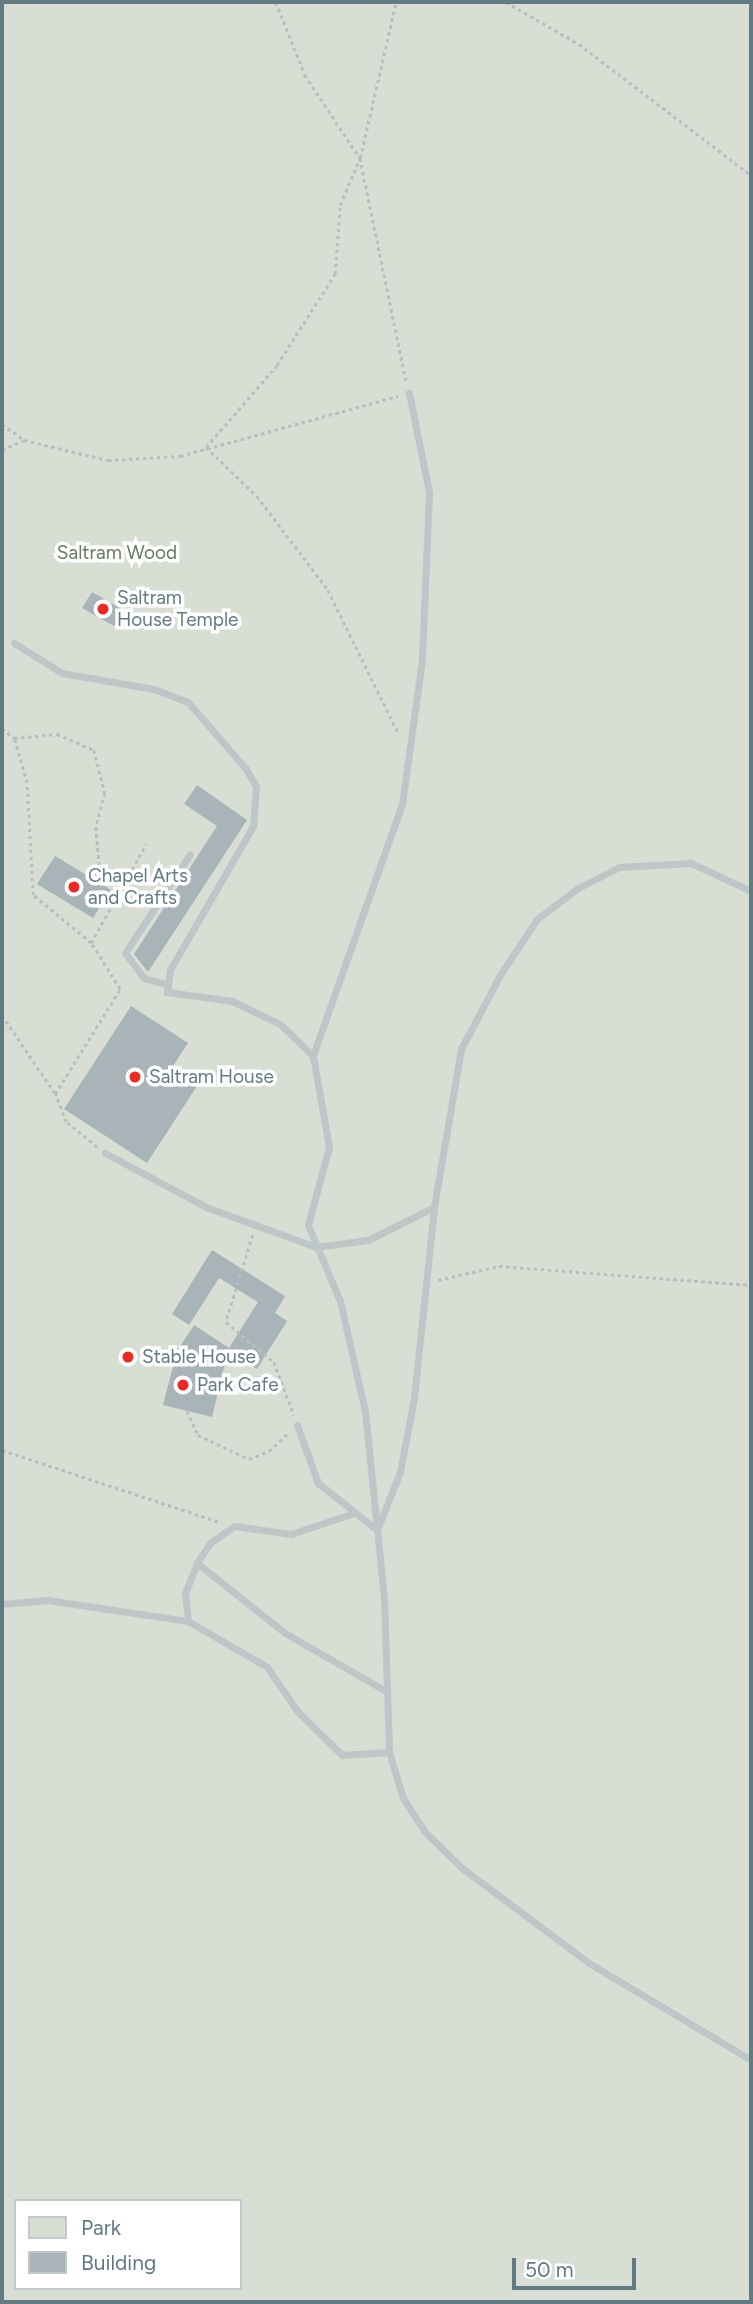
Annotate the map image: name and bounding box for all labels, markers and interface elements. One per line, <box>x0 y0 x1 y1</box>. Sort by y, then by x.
park label: Saltram Wood <box>57 542 177 564</box>
place label: Saltram House Temple <box>117 587 238 631</box>
marker: Saltram House Temple <box>95 601 111 617</box>
place label: Chapel Arts and Crafts <box>88 865 188 909</box>
marker: Chapel Arts and Crafts <box>66 879 82 895</box>
place label: Saltram House <box>149 1066 274 1088</box>
marker: Saltram House <box>127 1069 143 1085</box>
place label: Stable House <box>142 1346 256 1368</box>
marker: Stable House <box>120 1349 136 1365</box>
place label: Park Cafe <box>197 1374 279 1396</box>
marker: Park Cafe <box>175 1377 191 1393</box>
legend <box>14 2199 242 2290</box>
text: Park <box>81 2215 121 2240</box>
scale bar <box>515 2244 639 2288</box>
text: Building <box>81 2250 156 2275</box>
text: 50 m <box>525 2257 574 2282</box>

